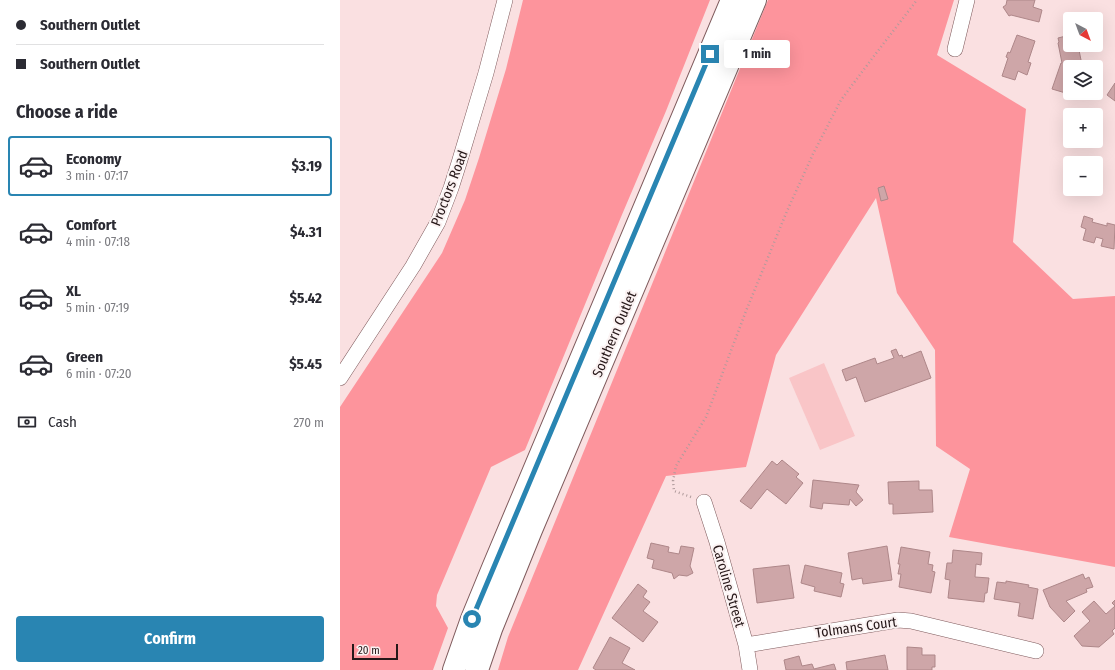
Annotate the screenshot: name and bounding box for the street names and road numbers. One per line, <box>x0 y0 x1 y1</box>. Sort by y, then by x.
street label: Proctors Road <box>427 148 472 228</box>
street label: Southern Outlet <box>589 288 640 380</box>
street label: Caroline Street <box>709 543 749 630</box>
street label: Tolmans Court <box>814 613 898 642</box>

